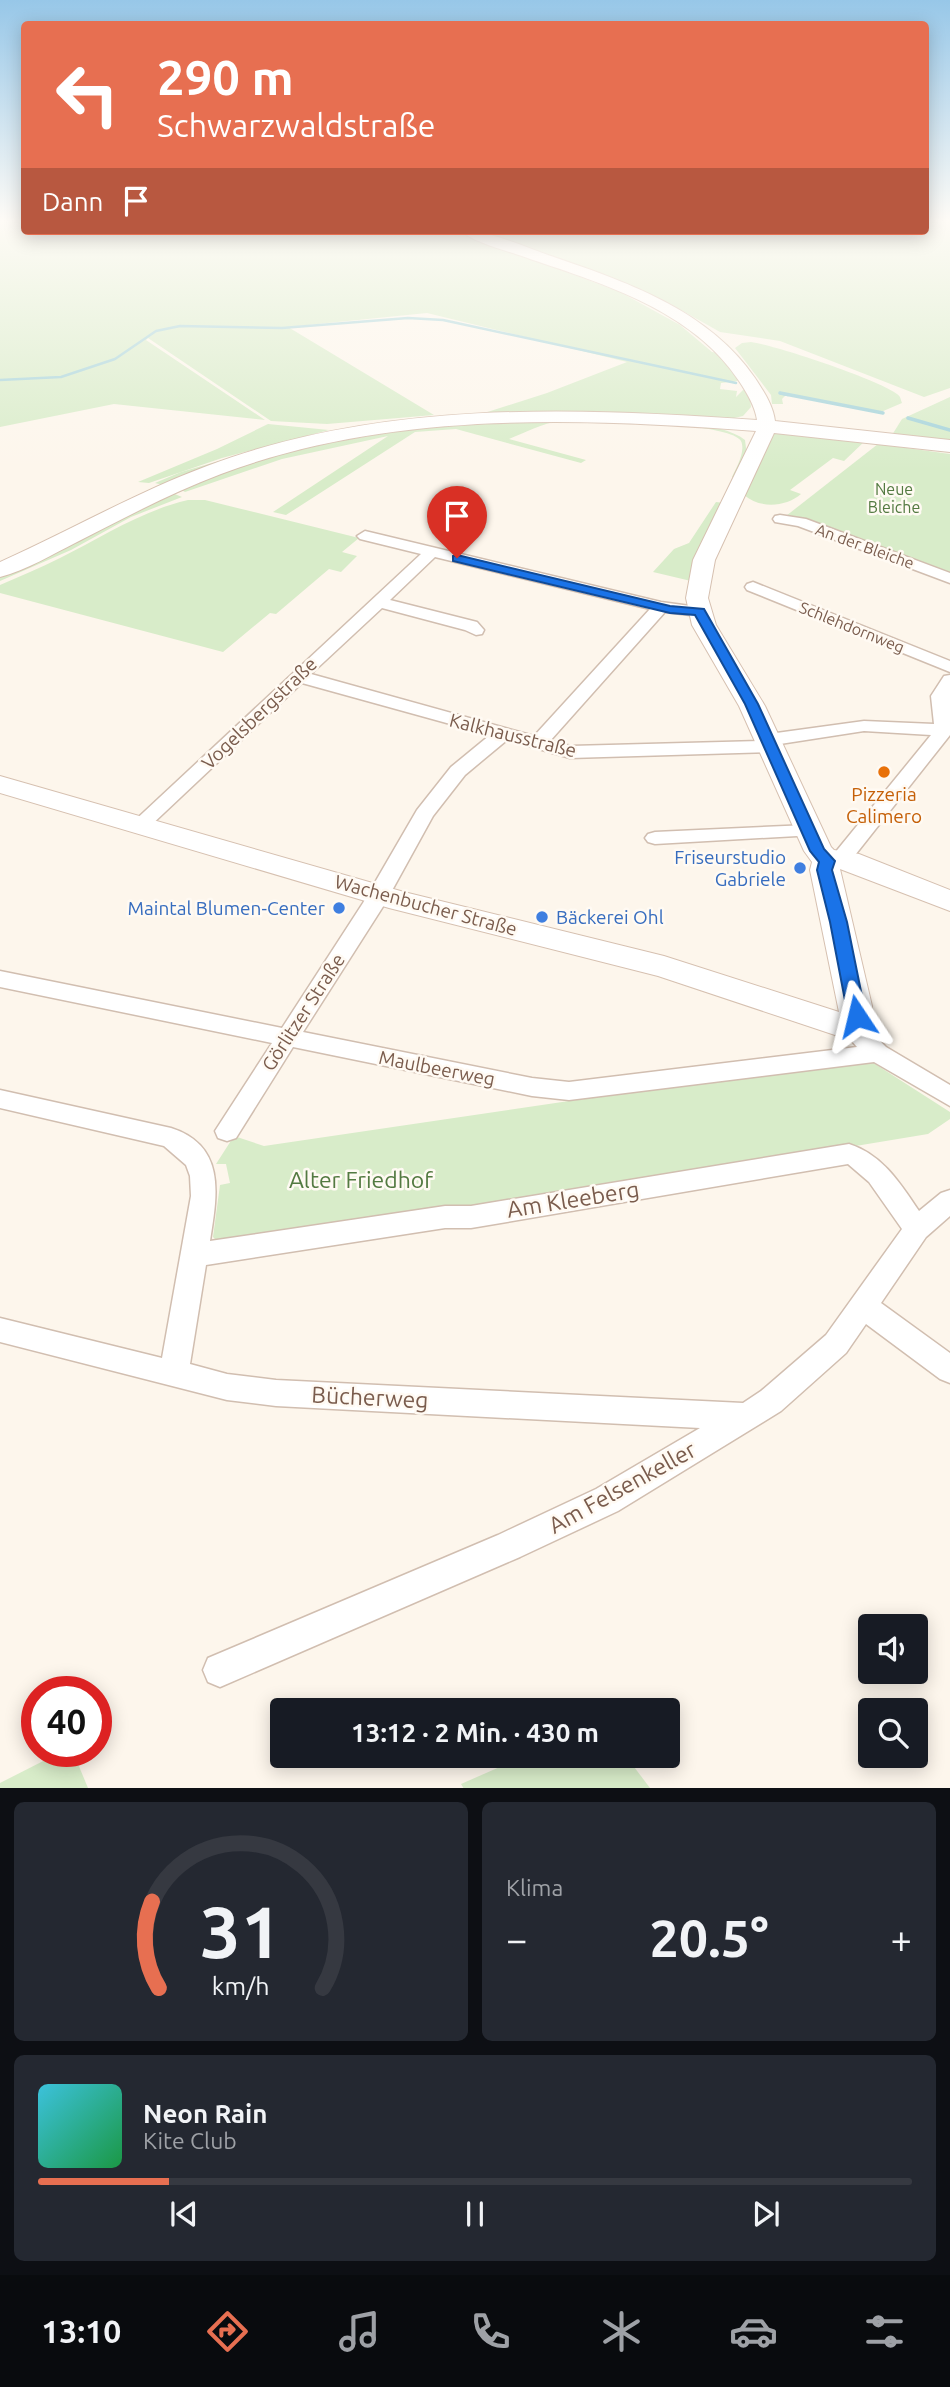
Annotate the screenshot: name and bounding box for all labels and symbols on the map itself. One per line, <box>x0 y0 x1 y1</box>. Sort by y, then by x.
park label: Neue Bleiche <box>868 480 920 516</box>
pin <box>427 486 487 558</box>
street label: An der Bleiche <box>813 520 917 572</box>
street label: Schlehdornweg <box>797 598 907 656</box>
street label: Vogelsbergstraße <box>197 652 321 774</box>
street label: Kalkhausstraße <box>447 709 579 761</box>
marker: Pizzeria Calimero <box>876 764 892 780</box>
place label: Pizzeria Calimero <box>846 783 922 827</box>
place label: Friseurstudio Gabriele <box>674 846 786 890</box>
marker: Friseurstudio Gabriele <box>792 860 808 876</box>
street label: Wachenbucher Straße <box>332 870 520 940</box>
place label: Maintal Blumen-Center <box>127 897 325 919</box>
marker: Maintal Blumen-Center <box>331 900 347 916</box>
place label: Bäckerei Ohl <box>556 906 664 928</box>
marker: Bäckerei Ohl <box>534 909 550 925</box>
street label: Görlitzer Straße <box>257 949 349 1075</box>
position arrow <box>820 979 894 1053</box>
street label: Maulbeerweg <box>377 1046 497 1090</box>
park label: Alter Friedhof <box>289 1167 433 1192</box>
street label: Am Kleeberg <box>505 1176 641 1222</box>
street label: Bücherweg <box>311 1381 429 1413</box>
street label: Am Felsenkeller <box>544 1436 700 1538</box>
speed limit sign: 40 <box>21 1676 112 1767</box>

